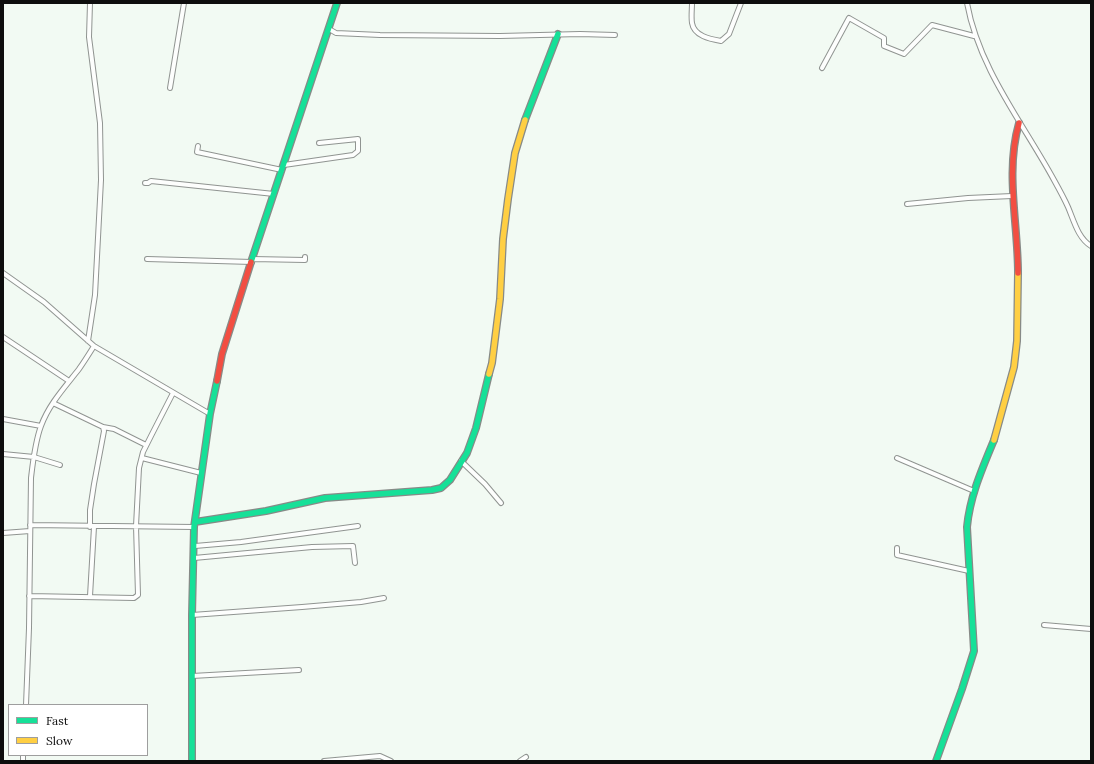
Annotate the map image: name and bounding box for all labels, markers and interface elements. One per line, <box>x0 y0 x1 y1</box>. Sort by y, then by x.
legend <box>8 704 148 756</box>
text: Fast <box>46 713 69 728</box>
text: Slow <box>46 733 73 748</box>

